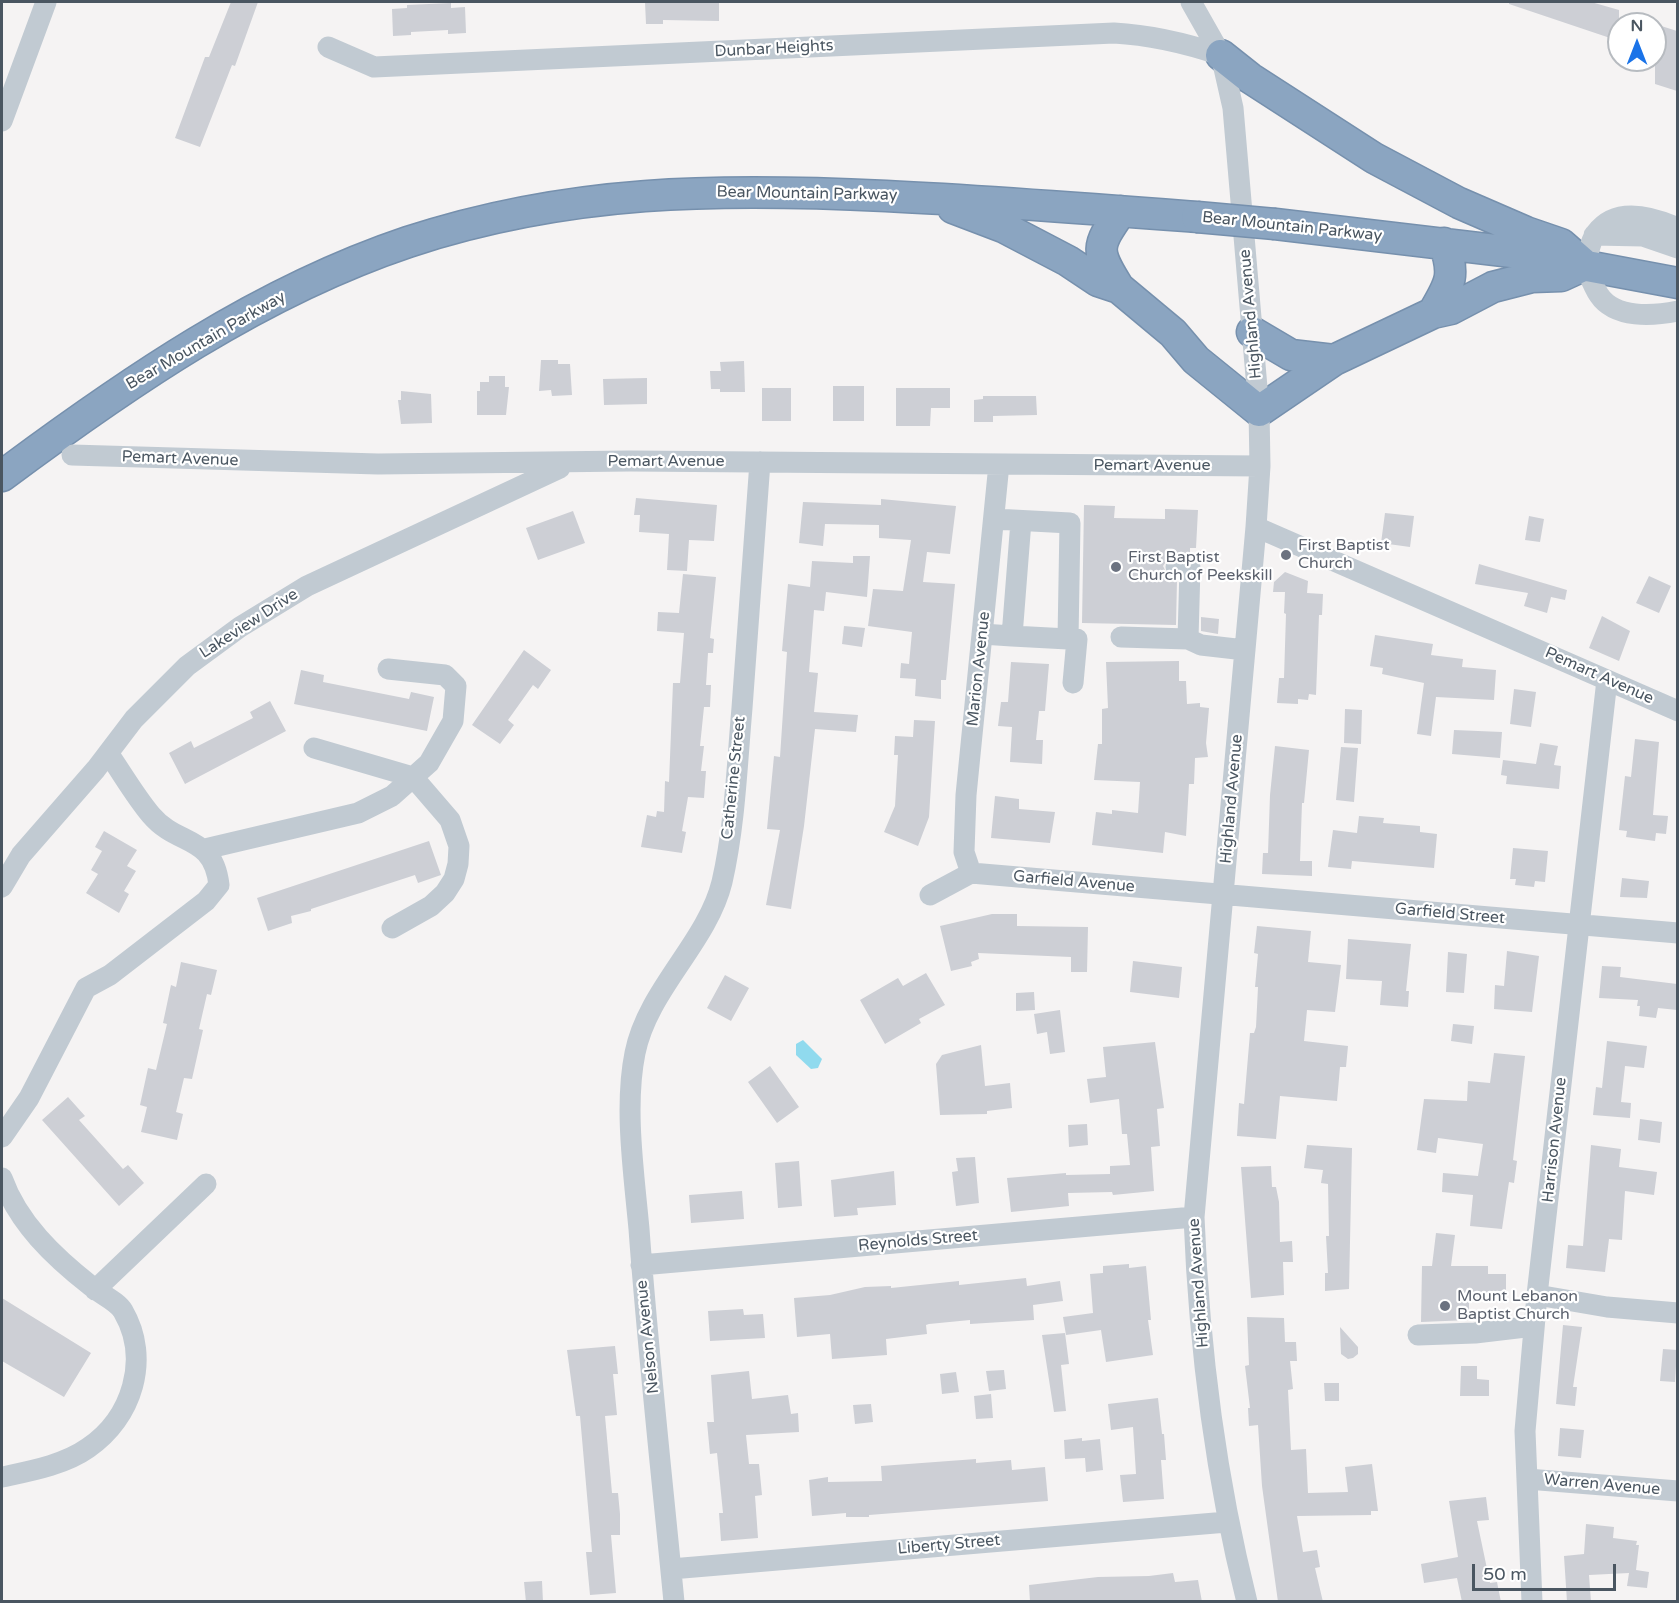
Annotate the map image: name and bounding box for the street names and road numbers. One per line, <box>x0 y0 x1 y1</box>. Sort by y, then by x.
street label: Dunbar Heights <box>714 36 834 62</box>
street label: Bear Mountain Parkway <box>716 183 898 205</box>
street label: Bear Mountain Parkway <box>1201 208 1383 246</box>
street label: Highland Avenue <box>1236 248 1266 380</box>
street label: Bear Mountain Parkway <box>123 287 289 395</box>
street label: Pemart Avenue <box>121 447 239 471</box>
street label: Pemart Avenue <box>608 452 724 472</box>
street label: Pemart Avenue <box>1094 456 1210 476</box>
street label: Lakeview Drive <box>196 585 302 663</box>
street label: Marion Avenue <box>963 611 995 727</box>
street label: Pemart Avenue <box>1542 643 1656 709</box>
street label: Catherine Street <box>718 716 750 840</box>
street label: Highland Avenue <box>1217 733 1247 865</box>
street label: Garfield Avenue <box>1012 867 1136 897</box>
street label: Garfield Street <box>1394 900 1506 928</box>
street label: Harrison Avenue <box>1539 1076 1571 1204</box>
street label: Highland Avenue <box>1185 1217 1213 1349</box>
street label: Reynolds Street <box>857 1226 979 1256</box>
street label: Nelson Avenue <box>632 1279 664 1395</box>
street label: Warren Avenue <box>1543 1470 1661 1500</box>
street label: Liberty Street <box>897 1531 1001 1559</box>

